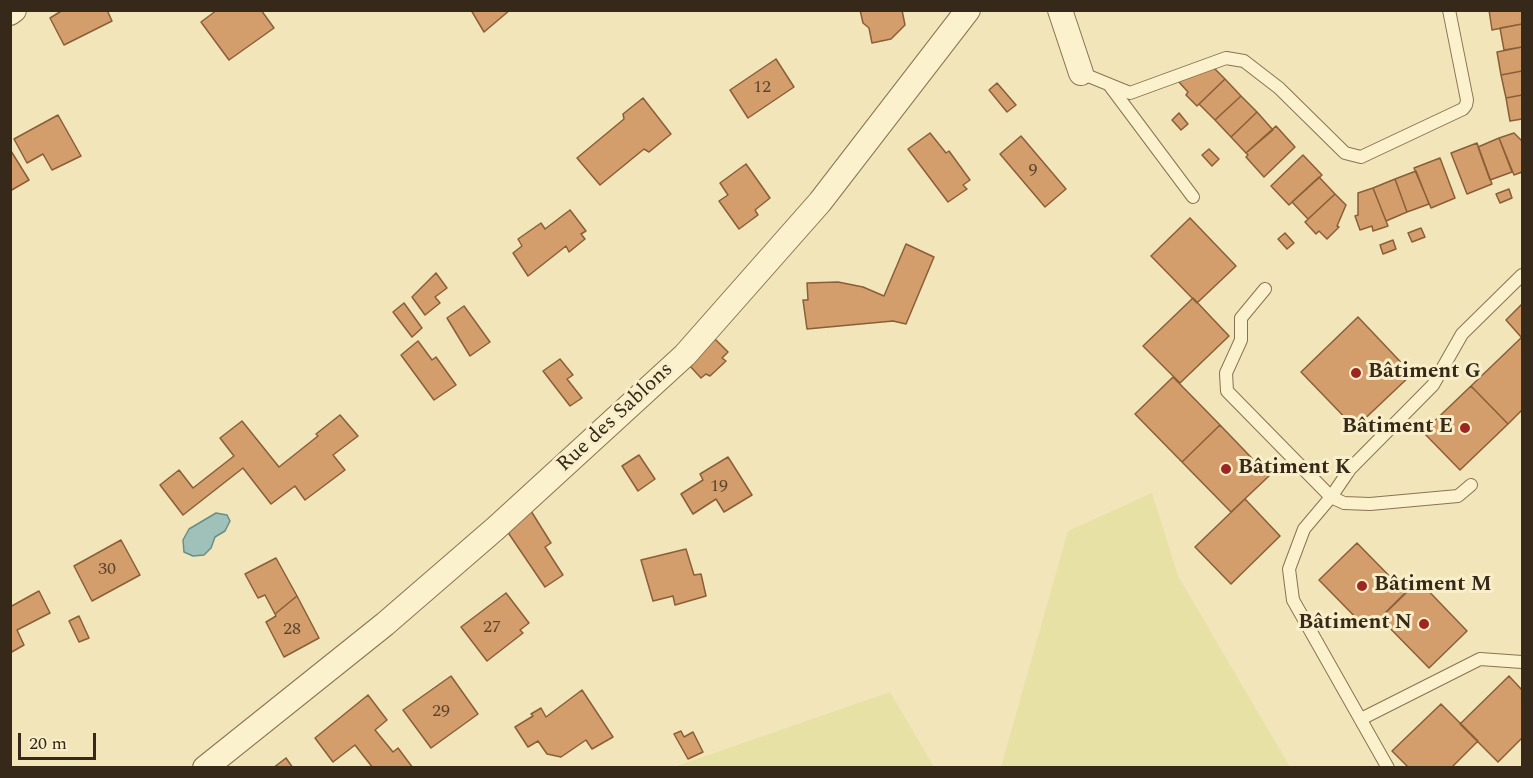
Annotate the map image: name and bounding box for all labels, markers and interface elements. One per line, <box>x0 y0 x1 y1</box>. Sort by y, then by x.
house number: 12 <box>753 77 771 99</box>
house number: 9 <box>1029 160 1037 182</box>
street label: Rue des Sablons <box>553 358 679 478</box>
place label: Bâtiment G <box>1368 360 1481 386</box>
marker: Bâtiment G <box>1349 366 1363 380</box>
place label: Bâtiment E <box>1342 415 1453 441</box>
marker: Bâtiment E <box>1458 421 1472 435</box>
place label: Bâtiment K <box>1238 456 1351 482</box>
marker: Bâtiment K <box>1219 462 1233 476</box>
house number: 19 <box>710 476 728 498</box>
house number: 30 <box>98 559 116 581</box>
place label: Bâtiment M <box>1374 573 1492 599</box>
marker: Bâtiment M <box>1355 579 1369 593</box>
place label: Bâtiment N <box>1298 611 1412 637</box>
house number: 27 <box>483 617 501 639</box>
marker: Bâtiment N <box>1417 617 1431 631</box>
house number: 28 <box>283 619 301 641</box>
house number: 29 <box>432 701 450 723</box>
scale bar <box>21 721 99 759</box>
text: 20 m <box>29 730 67 757</box>

